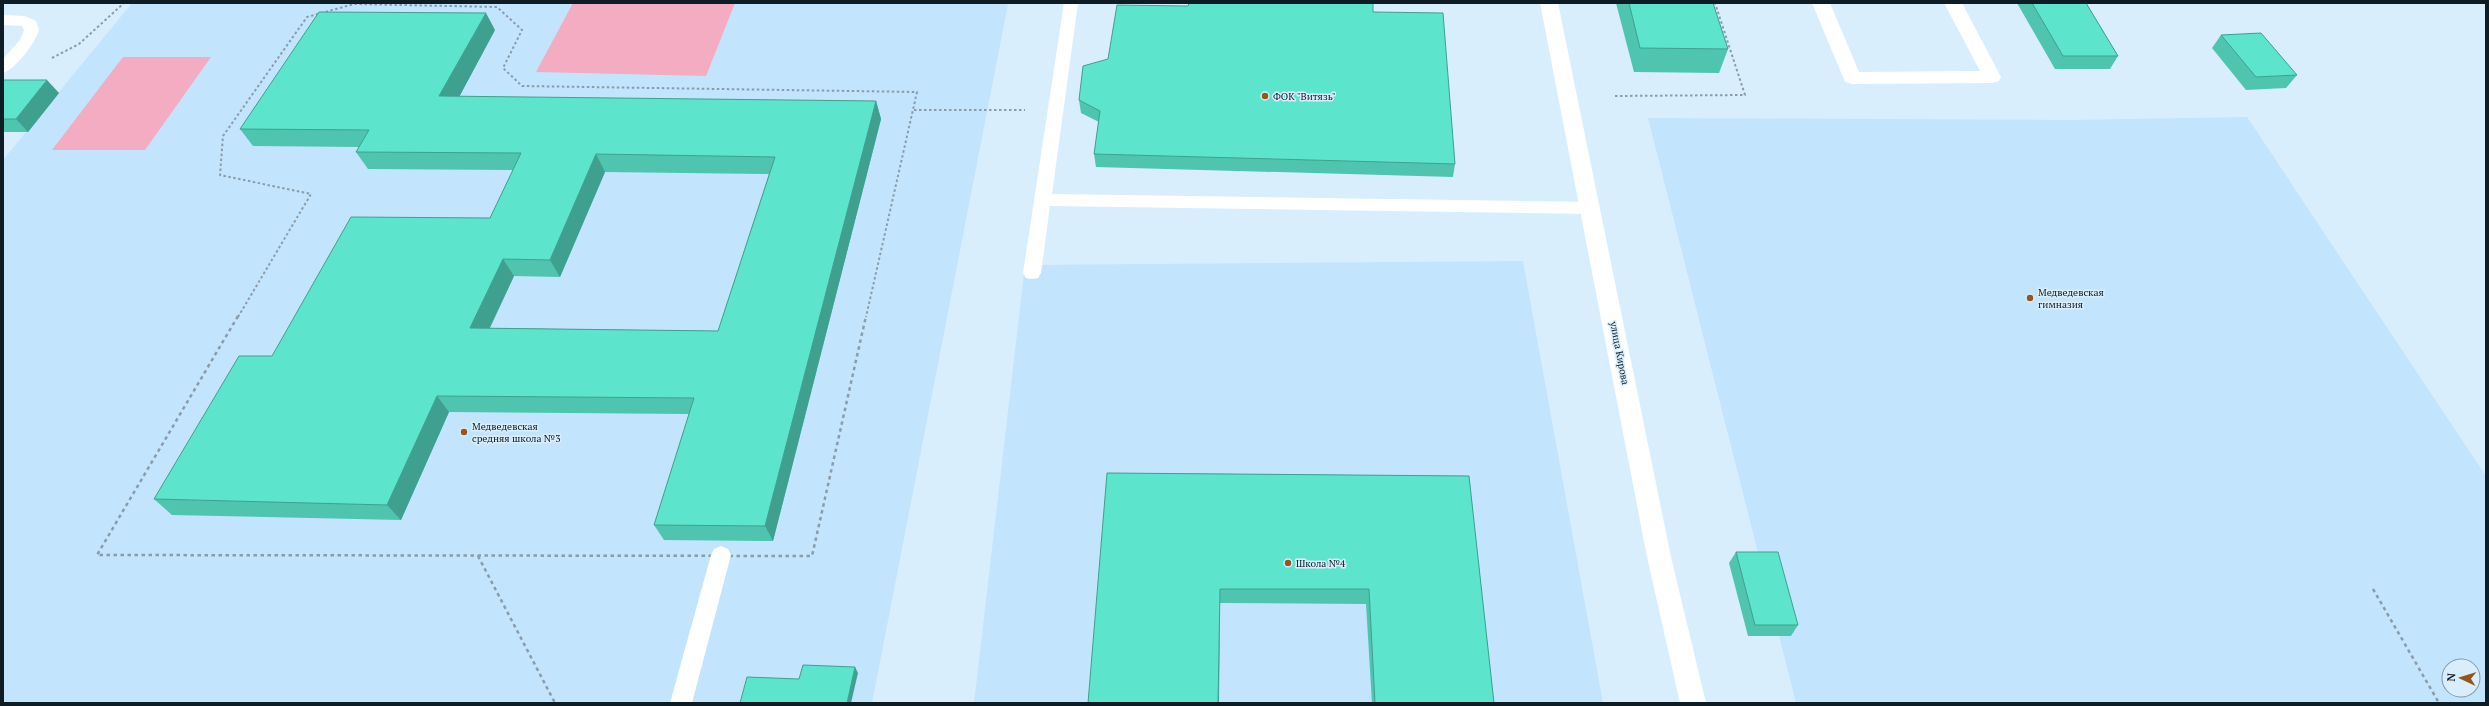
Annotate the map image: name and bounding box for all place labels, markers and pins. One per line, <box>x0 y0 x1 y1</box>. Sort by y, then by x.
place label: ФОК "Витязь" <box>1273 90 1336 103</box>
marker: ФОК "Витязь" <box>1260 91 1270 101</box>
place label: Медведевская гимназия <box>2038 286 2104 311</box>
marker: Медведевская гимназия <box>2025 293 2035 303</box>
place label: Медведевская средняя школа №3 <box>472 420 560 445</box>
marker: Медведевская средняя школа №3 <box>459 427 469 437</box>
place label: Школа №4 <box>1296 557 1346 570</box>
marker: Школа №4 <box>1283 558 1293 568</box>

